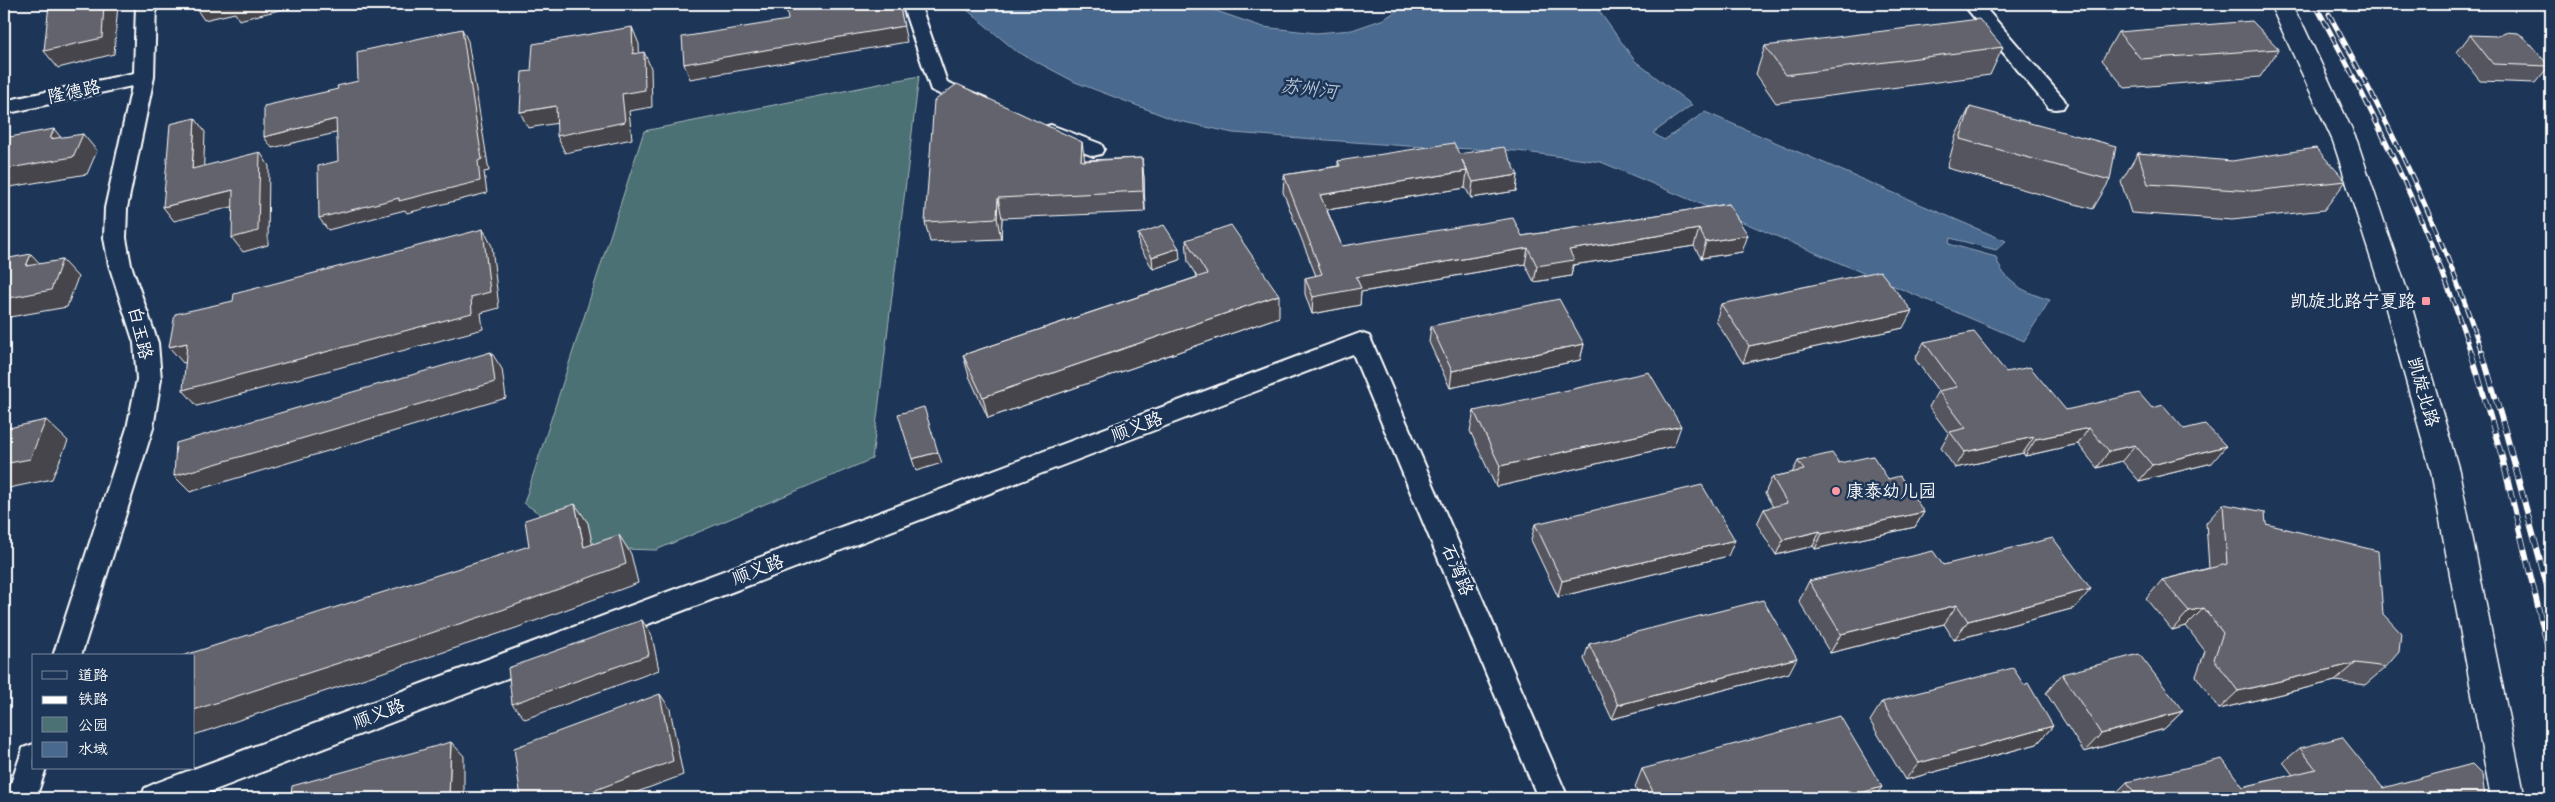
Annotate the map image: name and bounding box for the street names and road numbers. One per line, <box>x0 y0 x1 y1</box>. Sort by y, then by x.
street label: 隆德路 <box>45 75 103 109</box>
street label: 白玉路 <box>123 304 157 362</box>
street label: 凯旋北路 <box>2402 354 2444 430</box>
street label: 顺义路 <box>1108 407 1166 447</box>
street label: 石湾路 <box>1436 541 1478 599</box>
street label: 顺义路 <box>729 550 787 590</box>
street label: 顺义路 <box>350 694 408 734</box>

